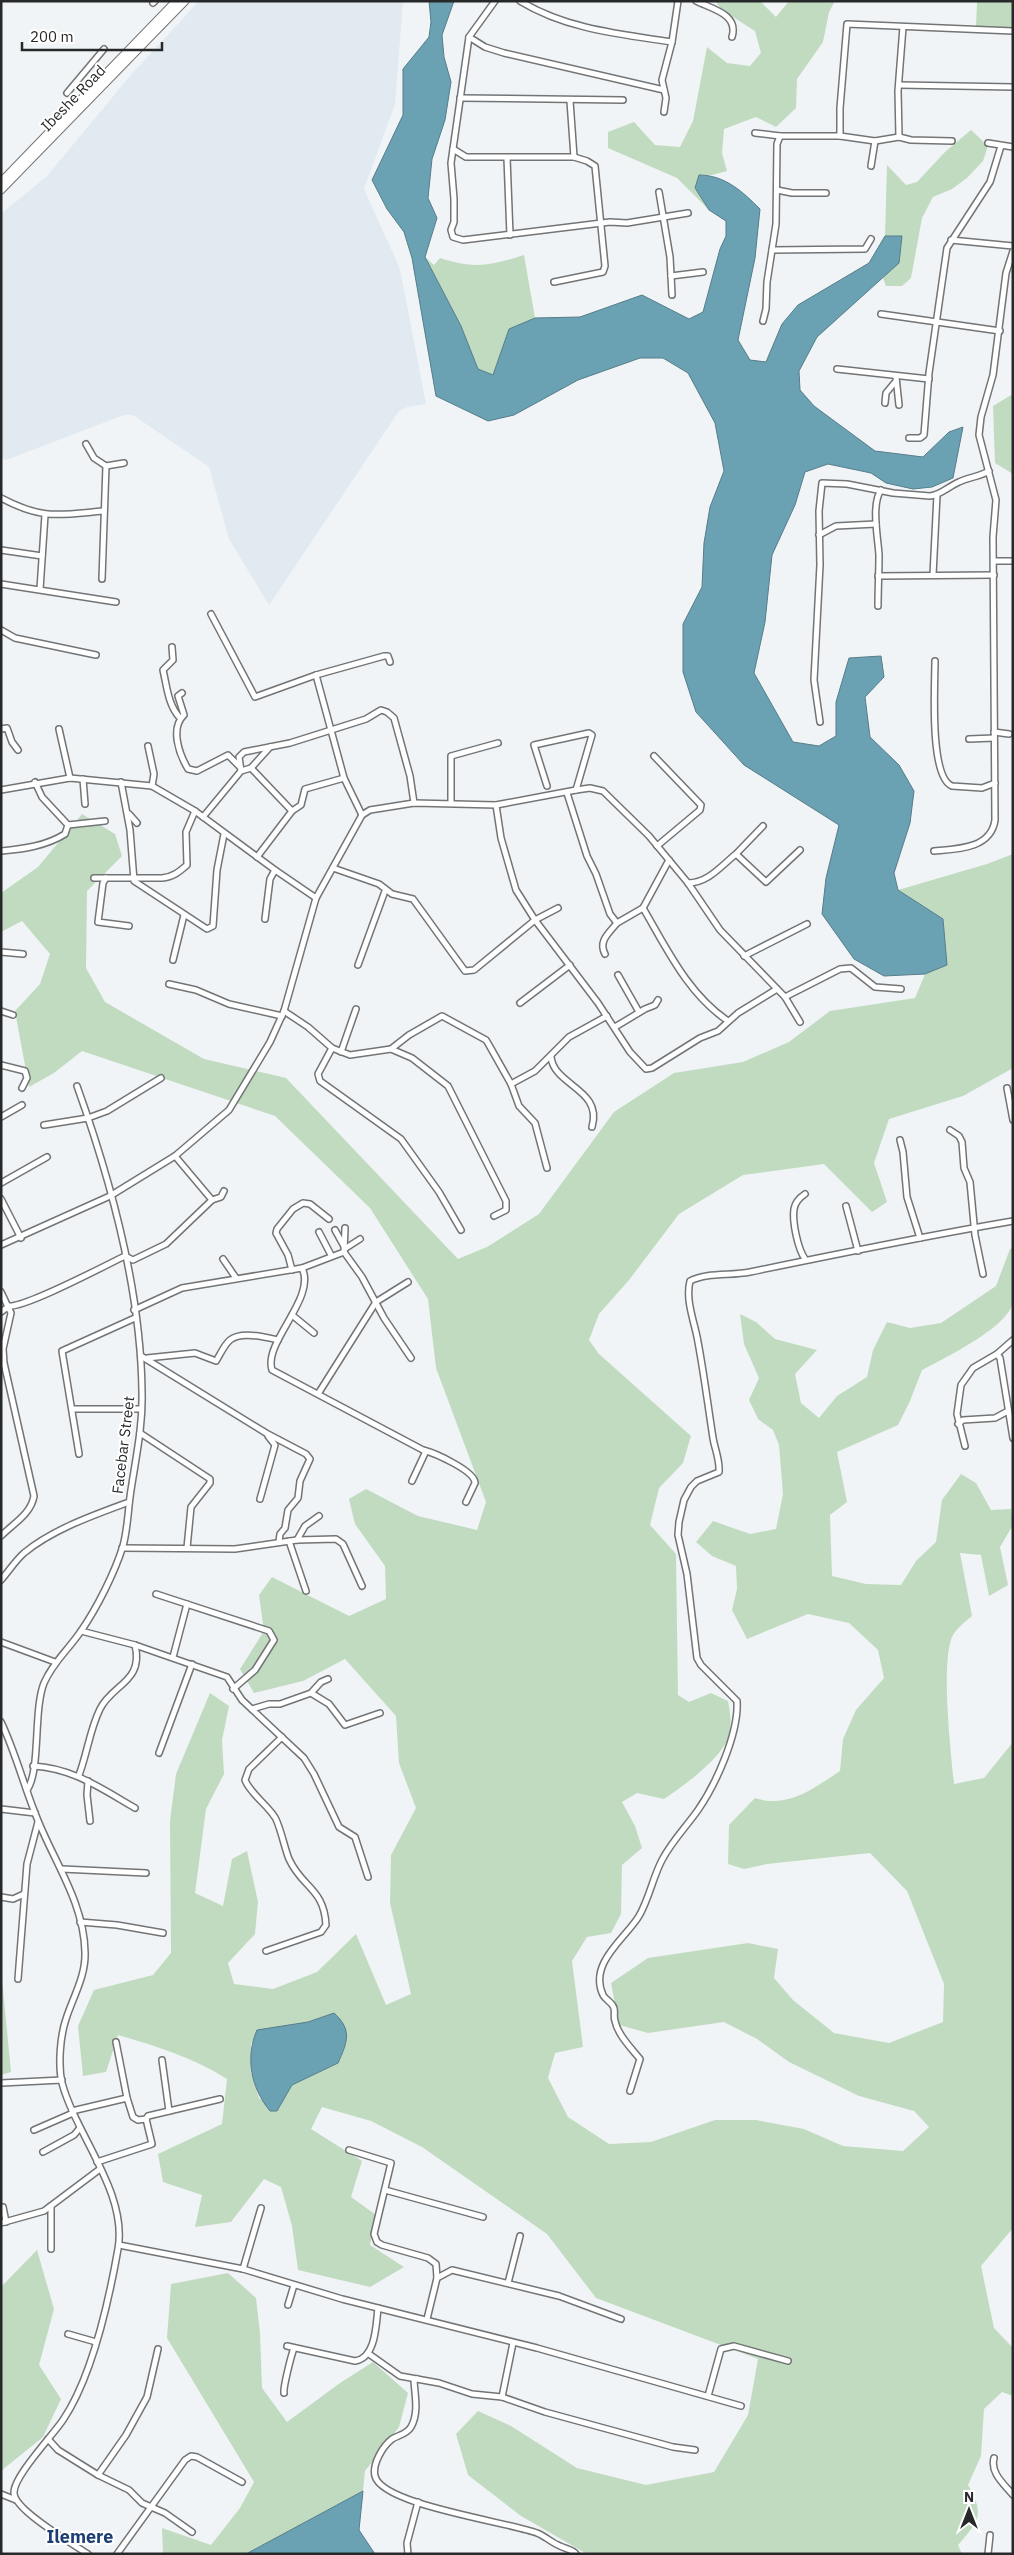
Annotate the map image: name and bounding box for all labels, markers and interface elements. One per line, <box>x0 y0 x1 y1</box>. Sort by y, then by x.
scale bar <box>22 20 162 52</box>
text: 200 m <box>30 27 74 46</box>
street label: Ibeshe Road <box>37 61 109 135</box>
street label: Facebar Street <box>108 1395 138 1495</box>
north arrow <box>944 2485 994 2535</box>
text: N <box>964 2488 974 2506</box>
district label: Ilemere <box>47 2525 113 2548</box>

